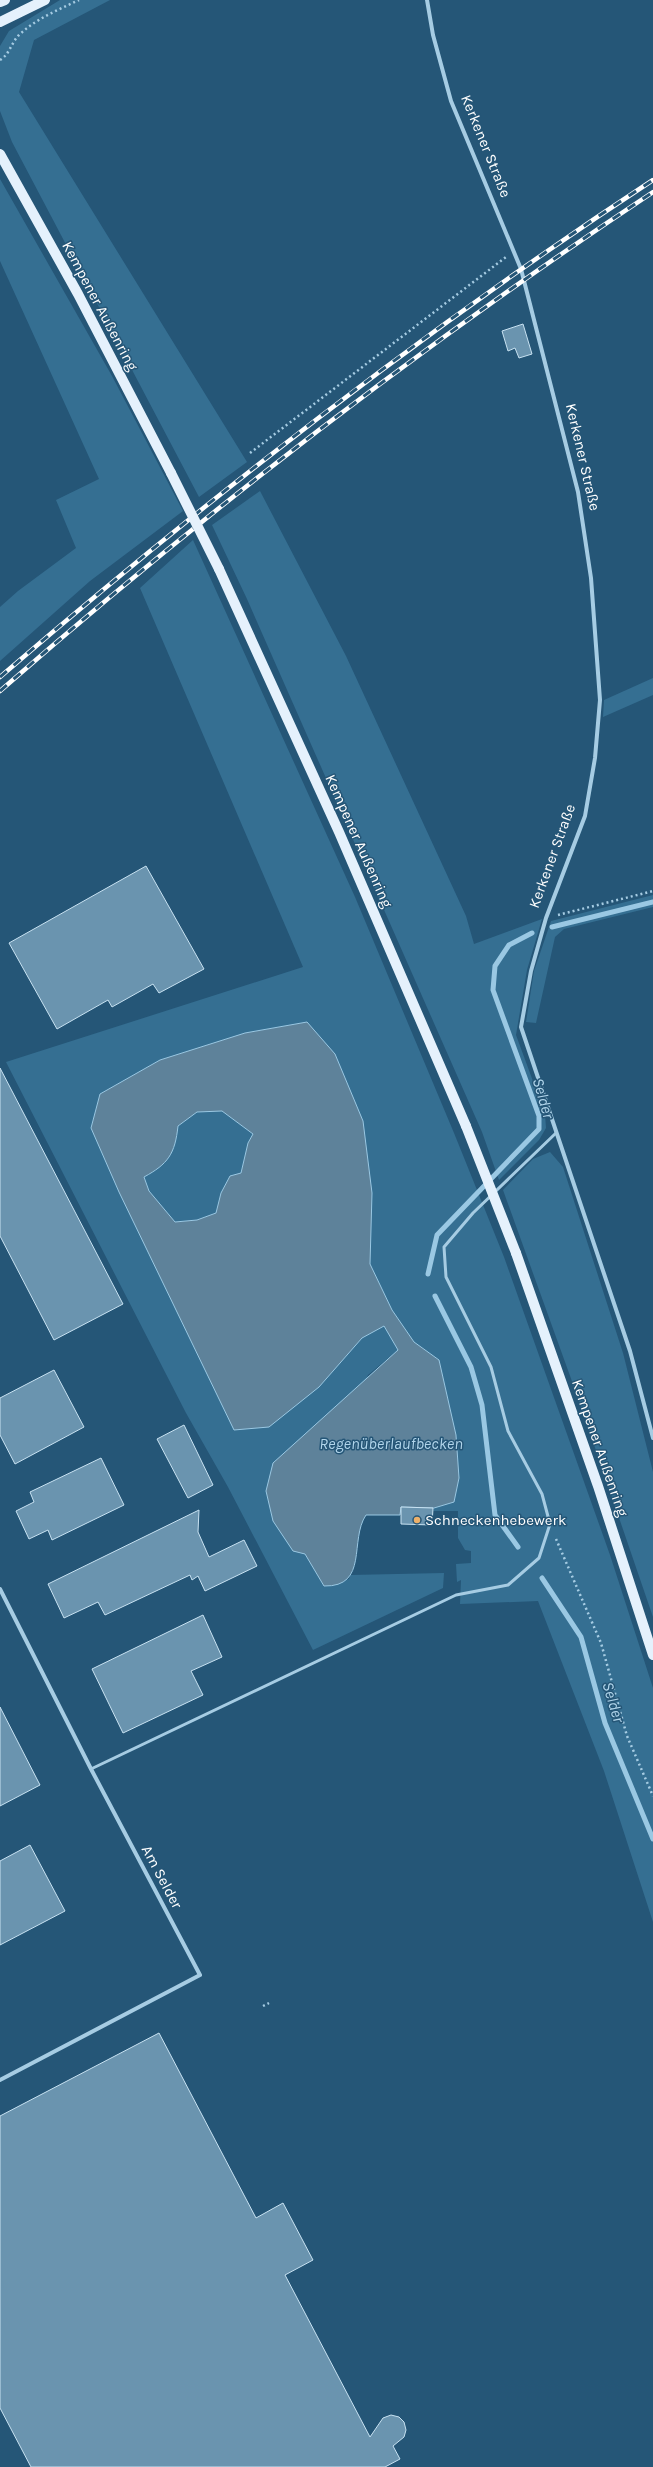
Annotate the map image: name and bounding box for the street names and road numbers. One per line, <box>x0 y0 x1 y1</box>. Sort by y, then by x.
street label: Kerkener Straße <box>457 92 515 200</box>
street label: Kempener Außenring <box>58 238 142 374</box>
street label: Kerkener Straße <box>562 402 604 512</box>
street label: Kempener Außenring <box>321 771 397 911</box>
street label: Kerkener Straße <box>525 802 579 910</box>
street label: Kempener Außenring <box>568 1377 632 1520</box>
street label: Am Selder <box>138 1842 186 1912</box>

